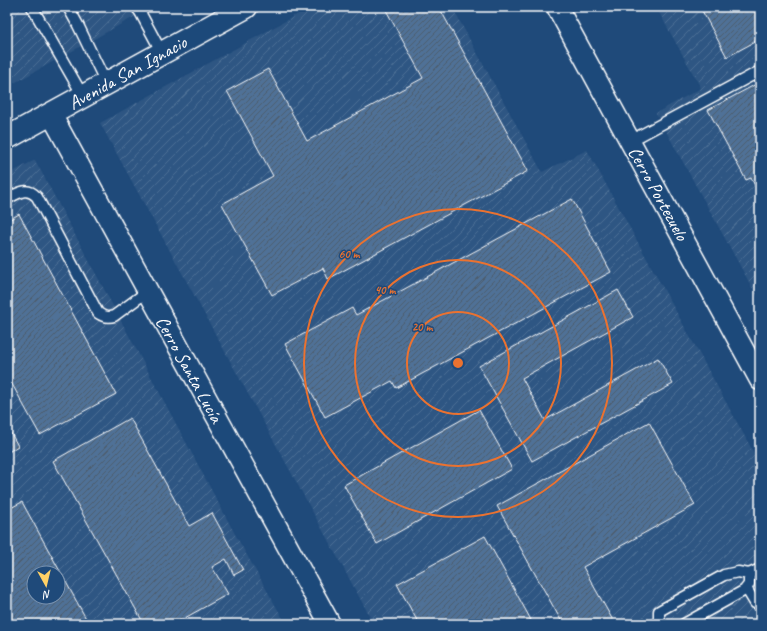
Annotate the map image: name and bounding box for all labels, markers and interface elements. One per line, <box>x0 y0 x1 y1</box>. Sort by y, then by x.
street label: Avenida San Ignacio <box>64 30 192 115</box>
street label: Cerro Portezuelo <box>622 142 694 246</box>
text: 60 m <box>339 246 361 262</box>
text: 40 m <box>375 282 396 298</box>
street label: Cerro Santa Lucía <box>150 312 229 429</box>
text: 20 m <box>412 319 433 335</box>
centre of rings <box>451 356 465 370</box>
north arrow <box>26 565 66 605</box>
text: N <box>41 587 52 603</box>

